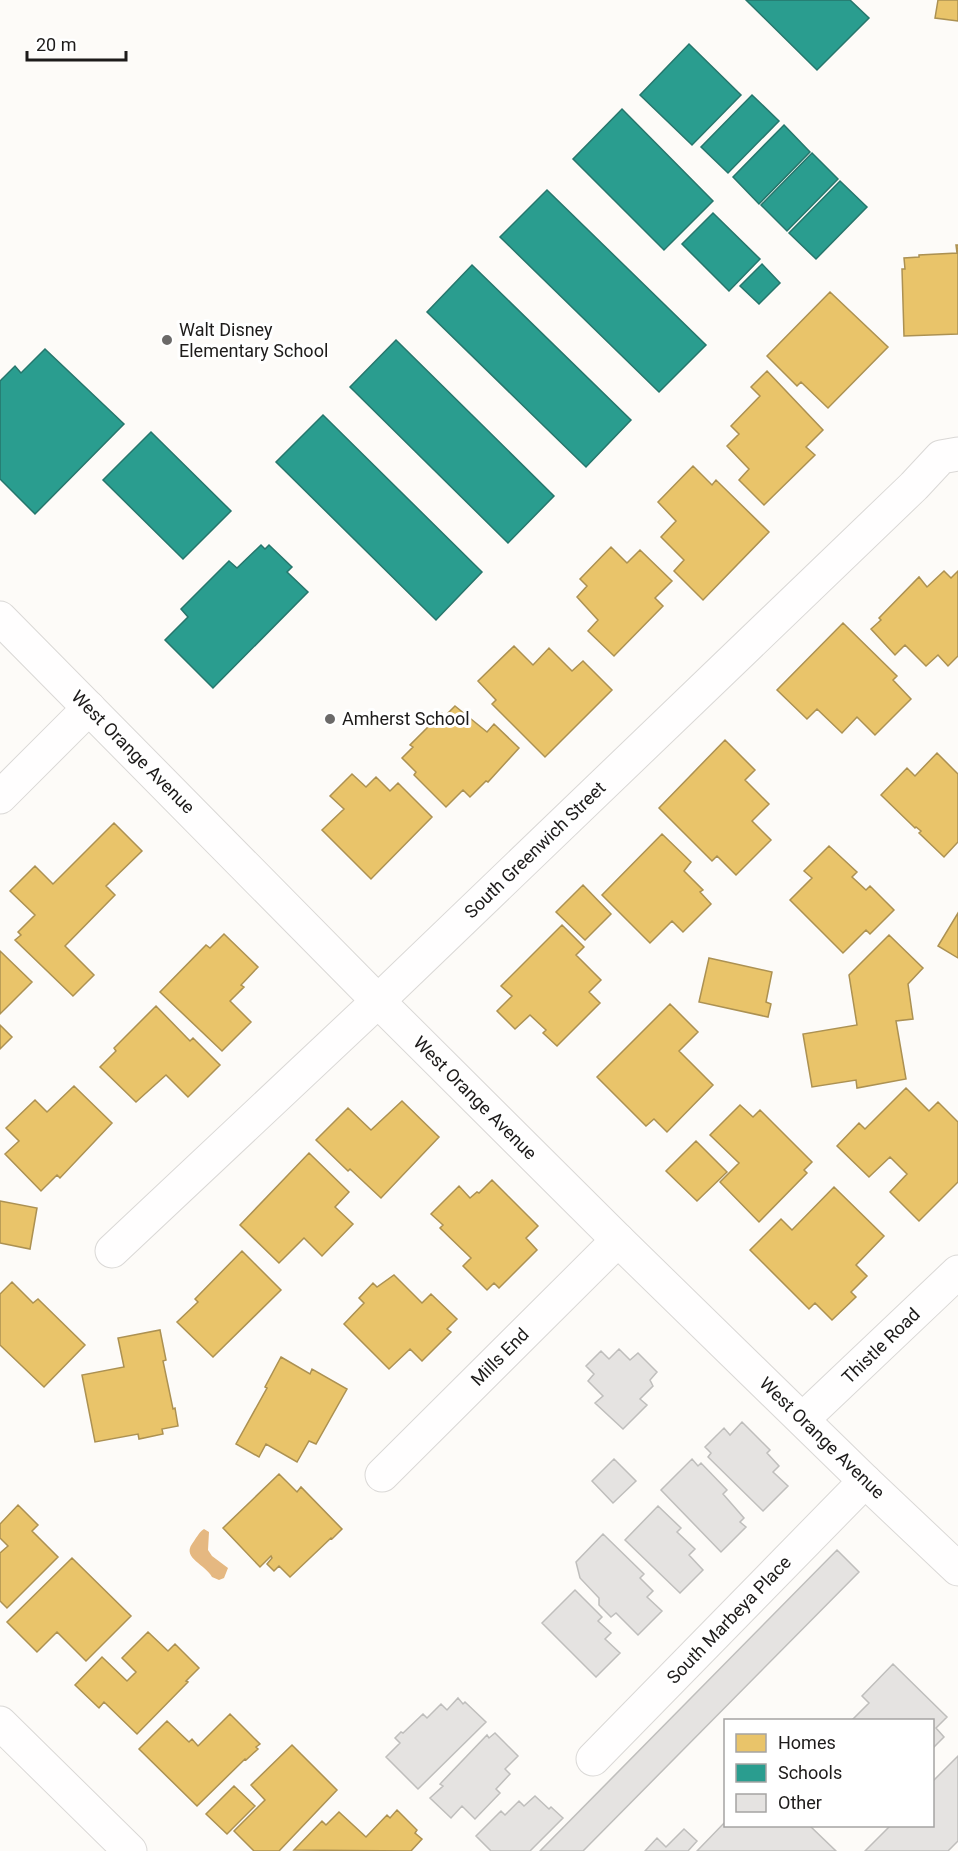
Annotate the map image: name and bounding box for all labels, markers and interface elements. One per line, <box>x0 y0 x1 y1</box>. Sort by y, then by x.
scale bar <box>27 24 126 62</box>
text: 20 m <box>36 34 76 55</box>
place label: Walt Disney Elementary School <box>179 319 328 361</box>
marker: Walt Disney Elementary School <box>160 333 174 347</box>
street label: West Orange Avenue <box>67 686 199 818</box>
place label: Amherst School <box>342 708 470 729</box>
marker: Amherst School <box>323 712 337 726</box>
street label: South Greenwich Street <box>460 777 609 922</box>
street label: West Orange Avenue <box>409 1032 541 1164</box>
street label: Thistle Road <box>837 1303 924 1388</box>
street label: Mills End <box>466 1323 533 1390</box>
street label: West Orange Avenue <box>755 1373 889 1503</box>
street label: South Marbeya Place <box>662 1551 795 1688</box>
legend <box>724 1719 934 1827</box>
text: Homes <box>778 1732 836 1753</box>
text: Schools <box>778 1762 842 1783</box>
text: Other <box>778 1792 822 1813</box>

